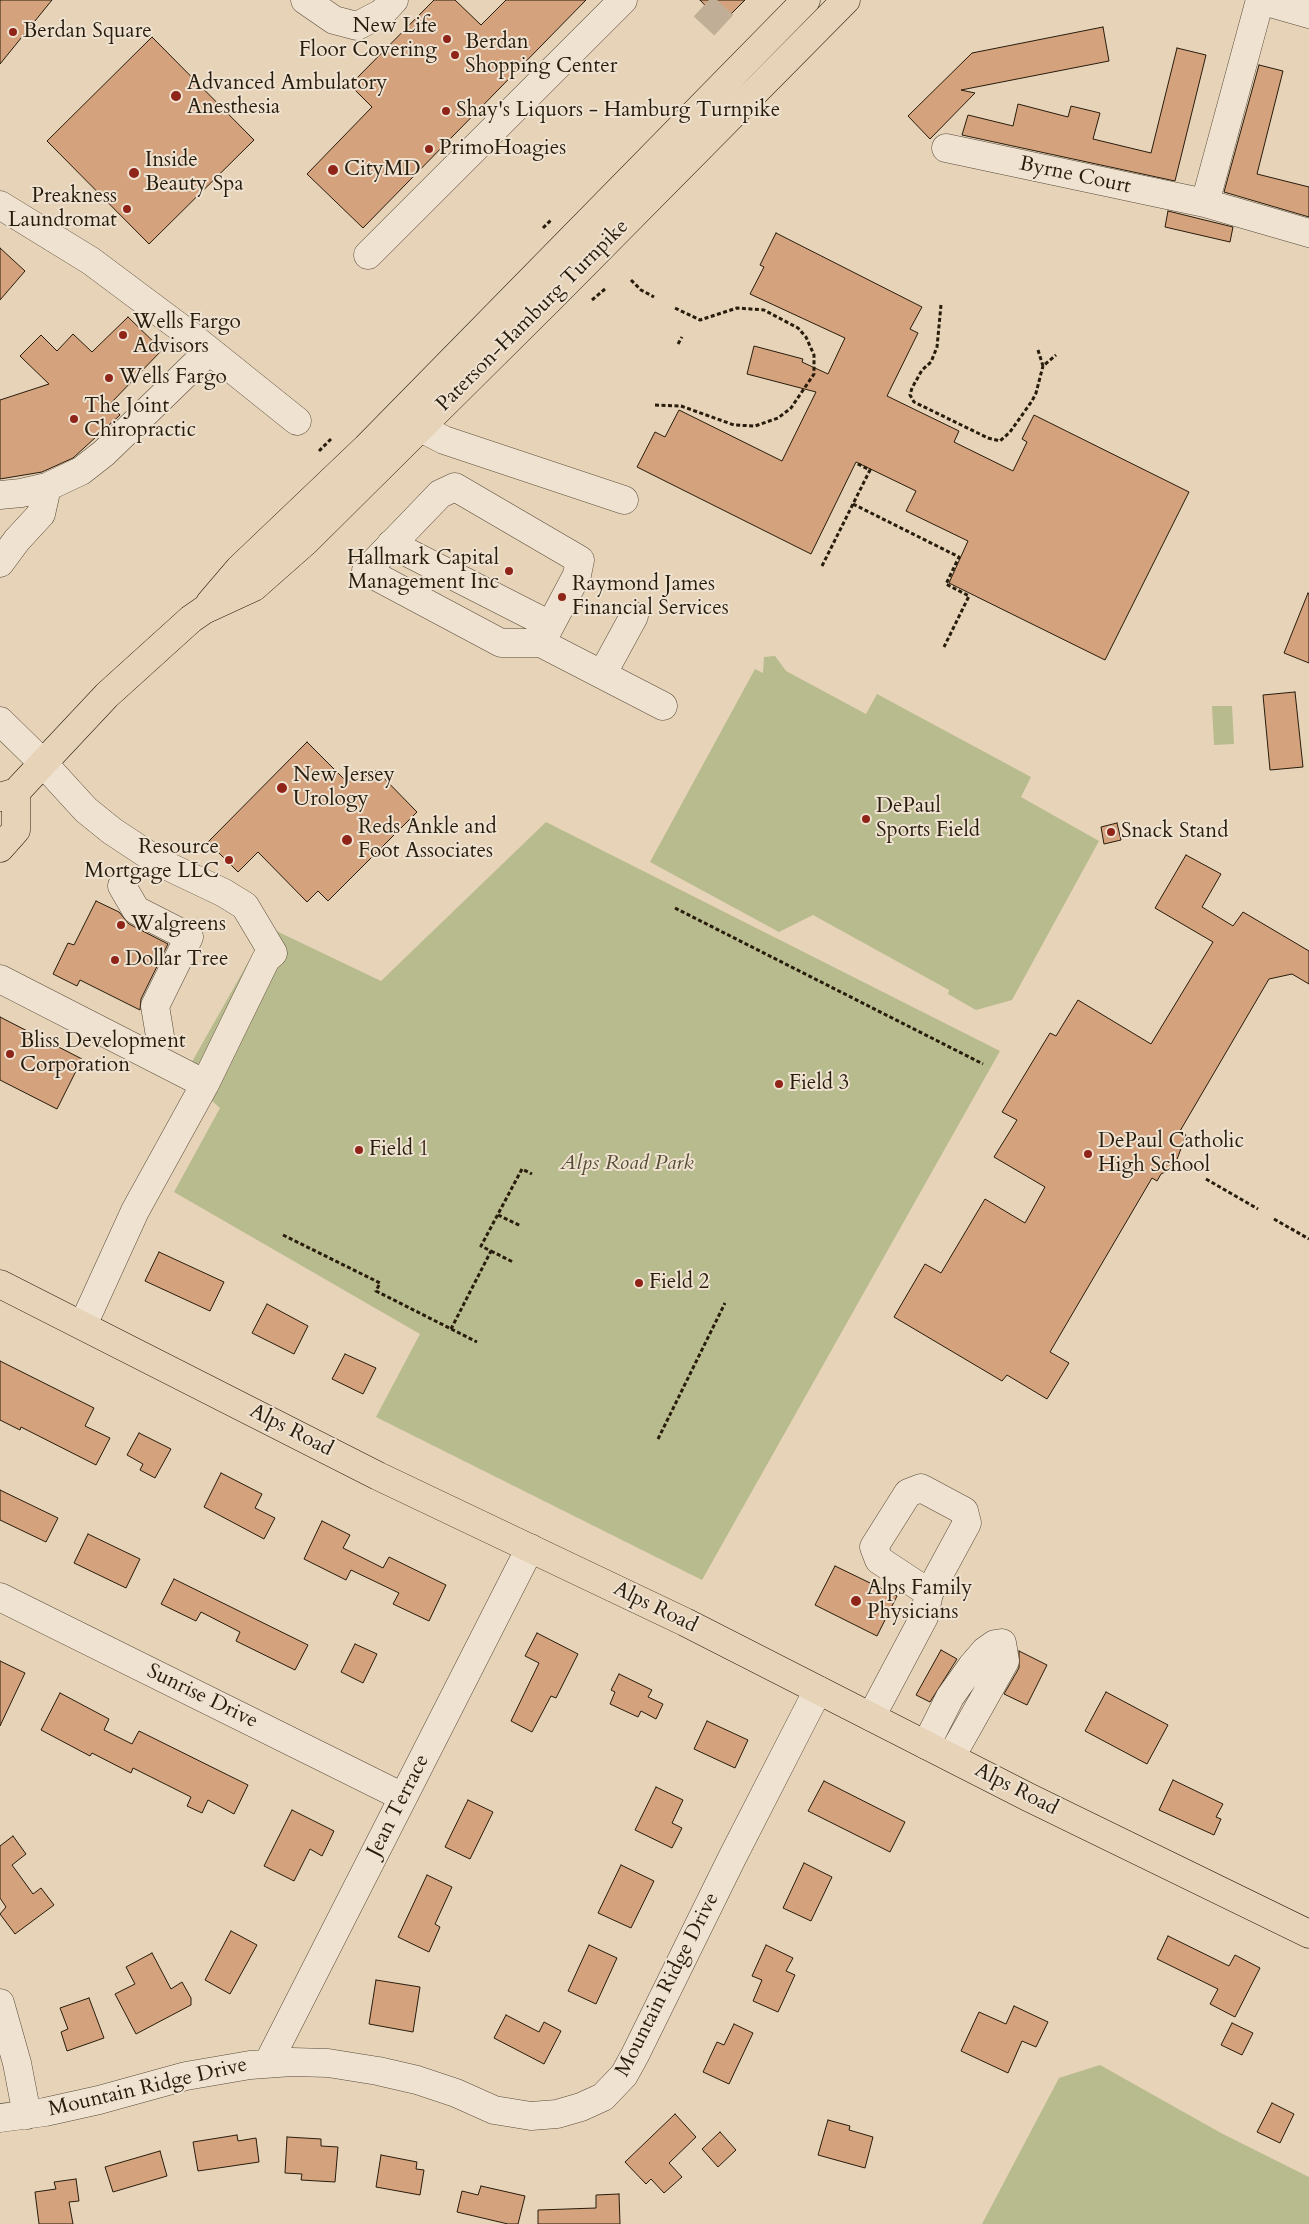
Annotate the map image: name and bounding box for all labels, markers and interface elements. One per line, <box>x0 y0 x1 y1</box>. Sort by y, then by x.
place label: New Life Floor Covering <box>299 14 437 64</box>
place label: Berdan Square <box>23 19 152 45</box>
marker: Berdan Square <box>7 26 19 38</box>
place label: Berdan Shopping Center <box>465 30 617 80</box>
marker: New Life Floor Covering <box>441 33 453 45</box>
marker: Berdan Shopping Center <box>449 49 461 61</box>
place label: Advanced Ambulatory Anesthesia <box>187 71 387 121</box>
marker: Advanced Ambulatory Anesthesia <box>169 89 183 103</box>
place label: Shay's Liquors - Hamburg Turnpike <box>456 98 780 124</box>
marker: Shay's Liquors - Hamburg Turnpike <box>440 105 452 117</box>
place label: PrimoHoagies <box>439 136 566 162</box>
marker: PrimoHoagies <box>423 143 435 155</box>
place label: Inside Beauty Spa <box>145 148 244 198</box>
street label: Byrne Court <box>1017 152 1133 200</box>
place label: CityMD <box>344 157 421 183</box>
marker: CityMD <box>326 163 340 177</box>
marker: Inside Beauty Spa <box>127 166 141 180</box>
place label: Preakness Laundromat <box>8 184 117 234</box>
marker: Preakness Laundromat <box>121 203 133 215</box>
street label: Paterson-Hamburg Turnpike <box>432 215 634 417</box>
place label: Wells Fargo Advisors <box>133 310 241 360</box>
marker: Wells Fargo Advisors <box>117 329 129 341</box>
place label: Wells Fargo <box>119 365 227 391</box>
marker: Wells Fargo <box>103 372 115 384</box>
place label: The Joint Chiropractic <box>84 394 196 444</box>
marker: The Joint Chiropractic <box>68 413 80 425</box>
place label: Hallmark Capital Management Inc <box>347 546 499 596</box>
marker: Hallmark Capital Management Inc <box>503 565 515 577</box>
place label: Raymond James Financial Services <box>572 572 729 622</box>
marker: Raymond James Financial Services <box>556 591 568 603</box>
place label: New Jersey Urology <box>293 763 395 813</box>
marker: New Jersey Urology <box>275 781 289 795</box>
place label: DePaul Sports Field <box>876 794 980 844</box>
marker: DePaul Sports Field <box>860 813 872 825</box>
place label: Reds Ankle and Foot Associates <box>358 815 497 865</box>
place label: Snack Stand <box>1121 819 1228 845</box>
marker: Snack Stand <box>1105 826 1117 838</box>
marker: Reds Ankle and Foot Associates <box>340 833 354 847</box>
place label: Resource Mortgage LLC <box>84 835 219 885</box>
marker: Resource Mortgage LLC <box>223 854 235 866</box>
place label: Walgreens <box>131 912 226 938</box>
marker: Walgreens <box>115 919 127 931</box>
place label: Dollar Tree <box>125 947 229 973</box>
marker: Dollar Tree <box>109 954 121 966</box>
place label: Bliss Development Corporation <box>20 1029 186 1079</box>
marker: Bliss Development Corporation <box>4 1048 16 1060</box>
place label: Field 3 <box>789 1071 849 1097</box>
marker: Field 3 <box>773 1078 785 1090</box>
place label: DePaul Catholic High School <box>1098 1129 1244 1179</box>
place label: Field 1 <box>369 1137 429 1163</box>
marker: Field 1 <box>353 1144 365 1156</box>
marker: DePaul Catholic High School <box>1082 1148 1094 1160</box>
park label: Alps Road Park <box>560 1151 694 1177</box>
place label: Field 2 <box>649 1270 709 1296</box>
marker: Field 2 <box>633 1277 645 1289</box>
street label: Alps Road <box>245 1399 337 1463</box>
place label: Alps Family Physicians <box>867 1576 972 1626</box>
street label: Alps Road <box>609 1577 701 1639</box>
marker: Alps Family Physicians <box>849 1594 863 1608</box>
street label: Sunrise Drive <box>142 1659 262 1735</box>
street label: Jean Terrace <box>362 1751 436 1861</box>
street label: Alps Road <box>970 1758 1062 1822</box>
street label: Mountain Ridge Drive <box>611 1889 725 2081</box>
street label: Mountain Ridge Drive <box>46 2053 250 2123</box>

